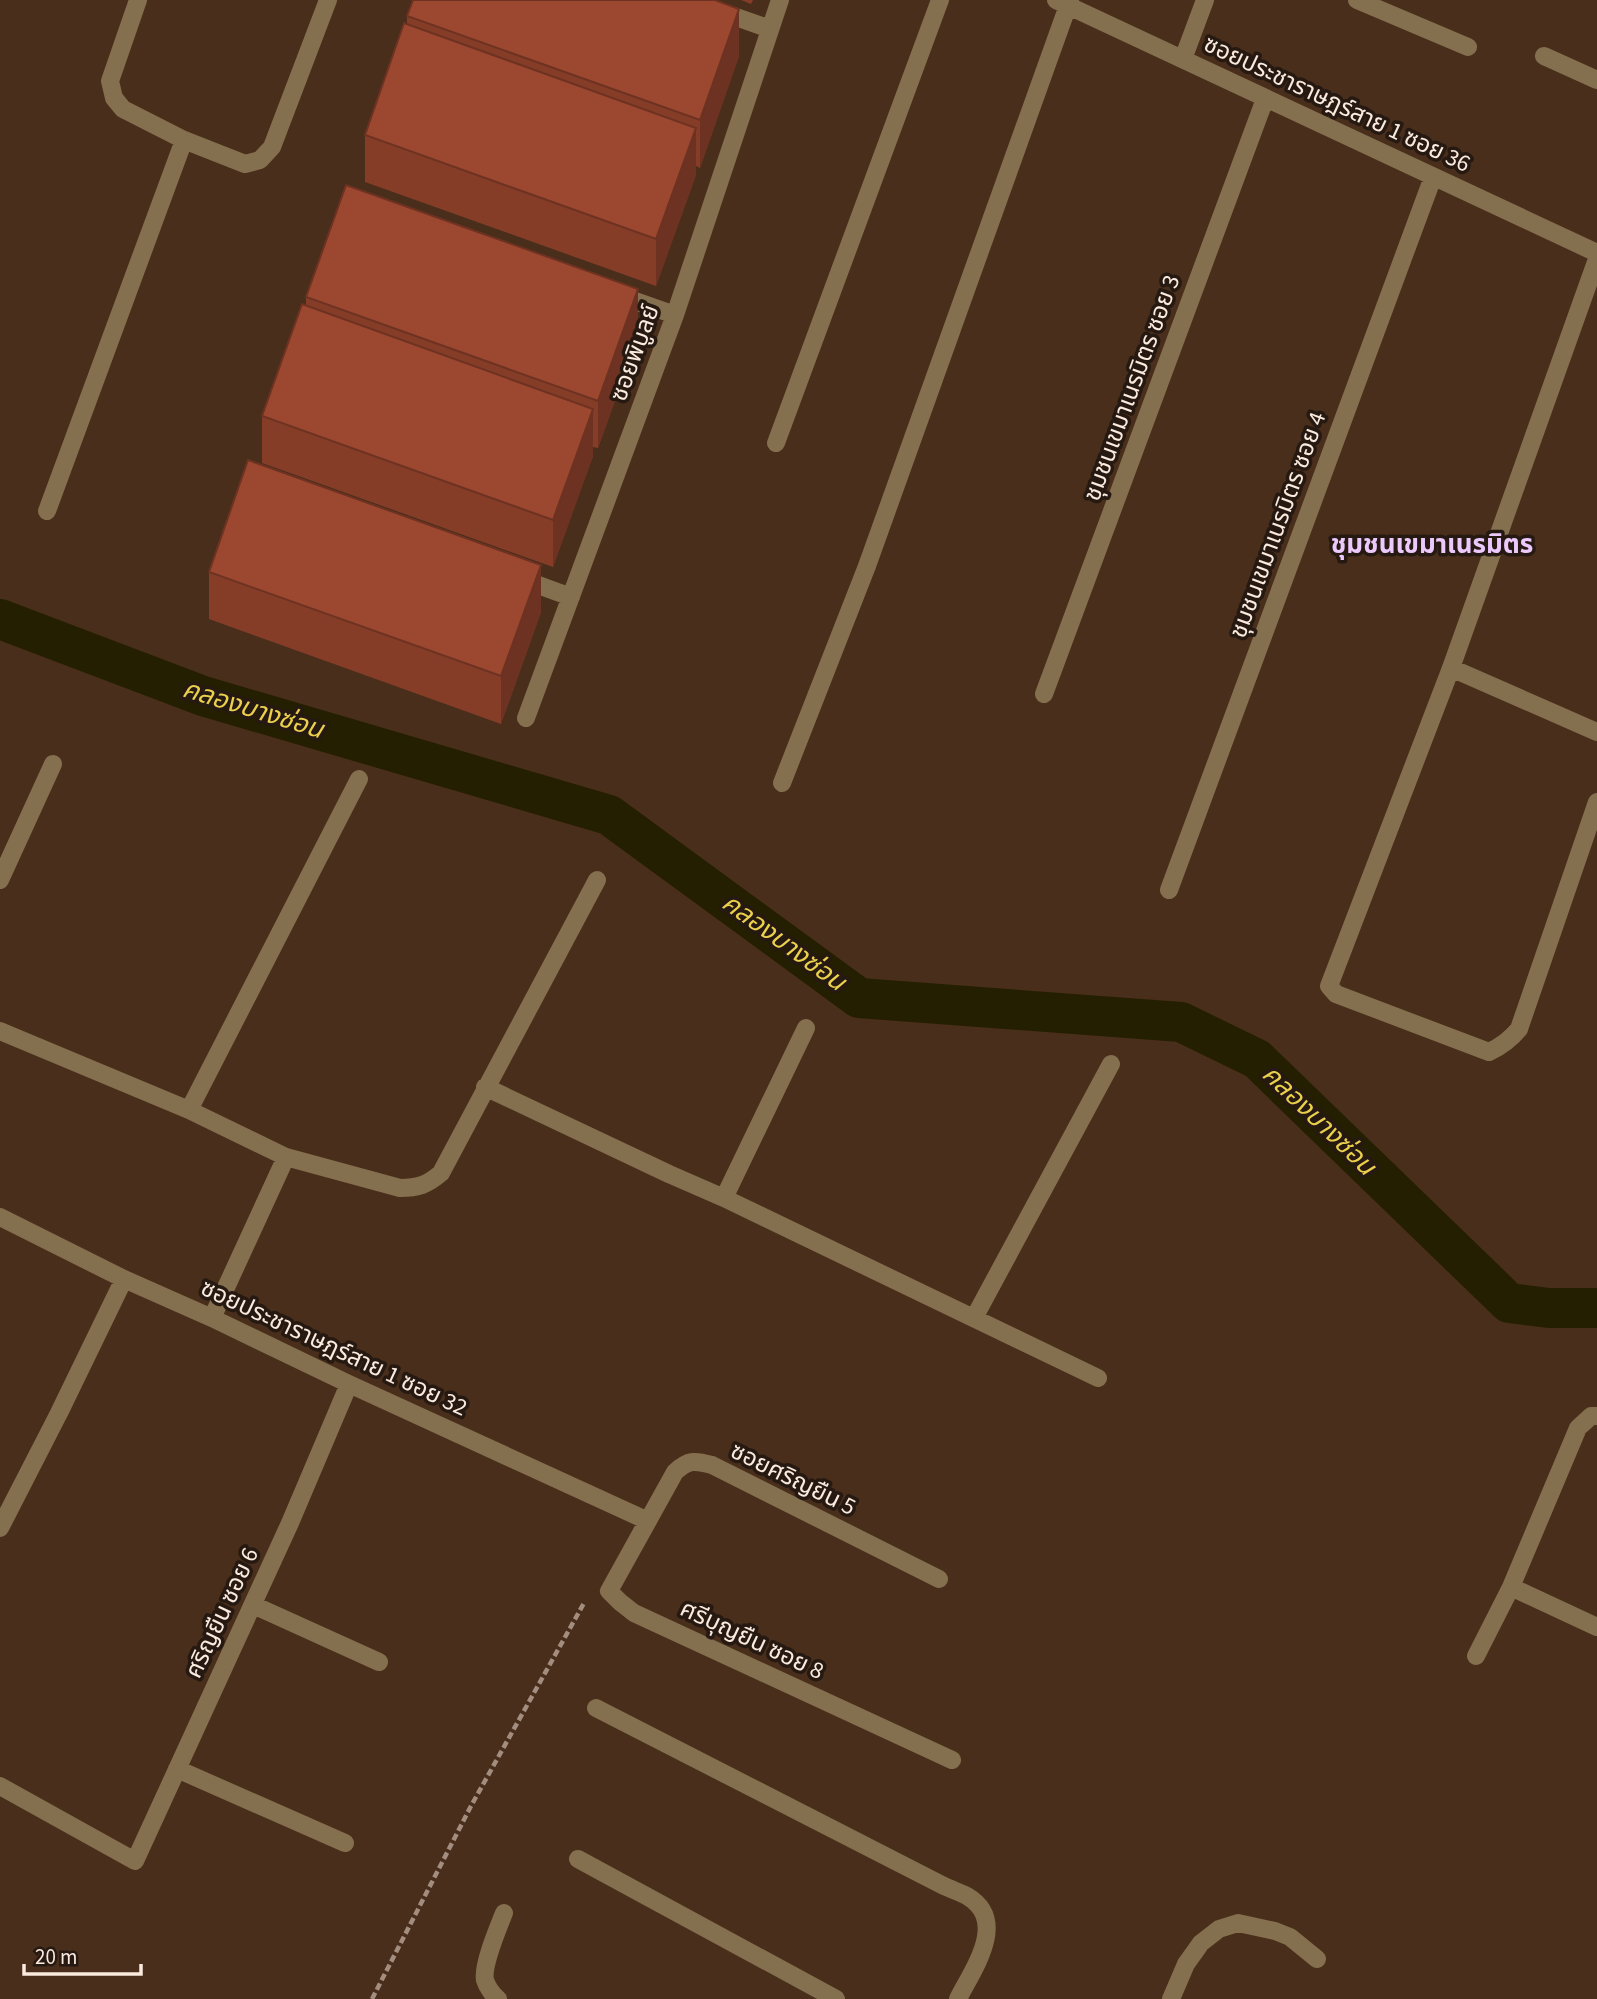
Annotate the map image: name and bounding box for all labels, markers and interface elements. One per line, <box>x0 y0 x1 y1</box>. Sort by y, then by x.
street label: ซอยประชาราษฎร์สาย 1 ซอย 36 <box>1198 27 1476 181</box>
street label: ชุมชนเขมาเนรมิตร ซอย 3 <box>1075 270 1189 506</box>
street label: ซอยพิบูลย์ <box>601 300 669 406</box>
street label: ชุมชนเขมาเนรมิตร ซอย 4 <box>1221 407 1335 643</box>
district label: ชุมชนเขมาเนรมิตร <box>1331 526 1533 563</box>
water label: คลองบางซ่อน <box>178 670 330 749</box>
water label: คลองบางซ่อน <box>714 884 855 1001</box>
water label: คลองบางซ่อน <box>1254 1056 1386 1185</box>
street label: ซอยประชาราษฎร์สาย 1 ซอย 32 <box>195 1271 473 1425</box>
street label: ซอยศริญยืน 5 <box>724 1434 862 1524</box>
street label: ศริญยืน ซอย 6 <box>176 1542 268 1684</box>
street label: ศรีบุญยืน ซอย 8 <box>674 1591 830 1689</box>
scale bar <box>24 1932 142 1976</box>
text: 20 m <box>35 1942 77 1972</box>

